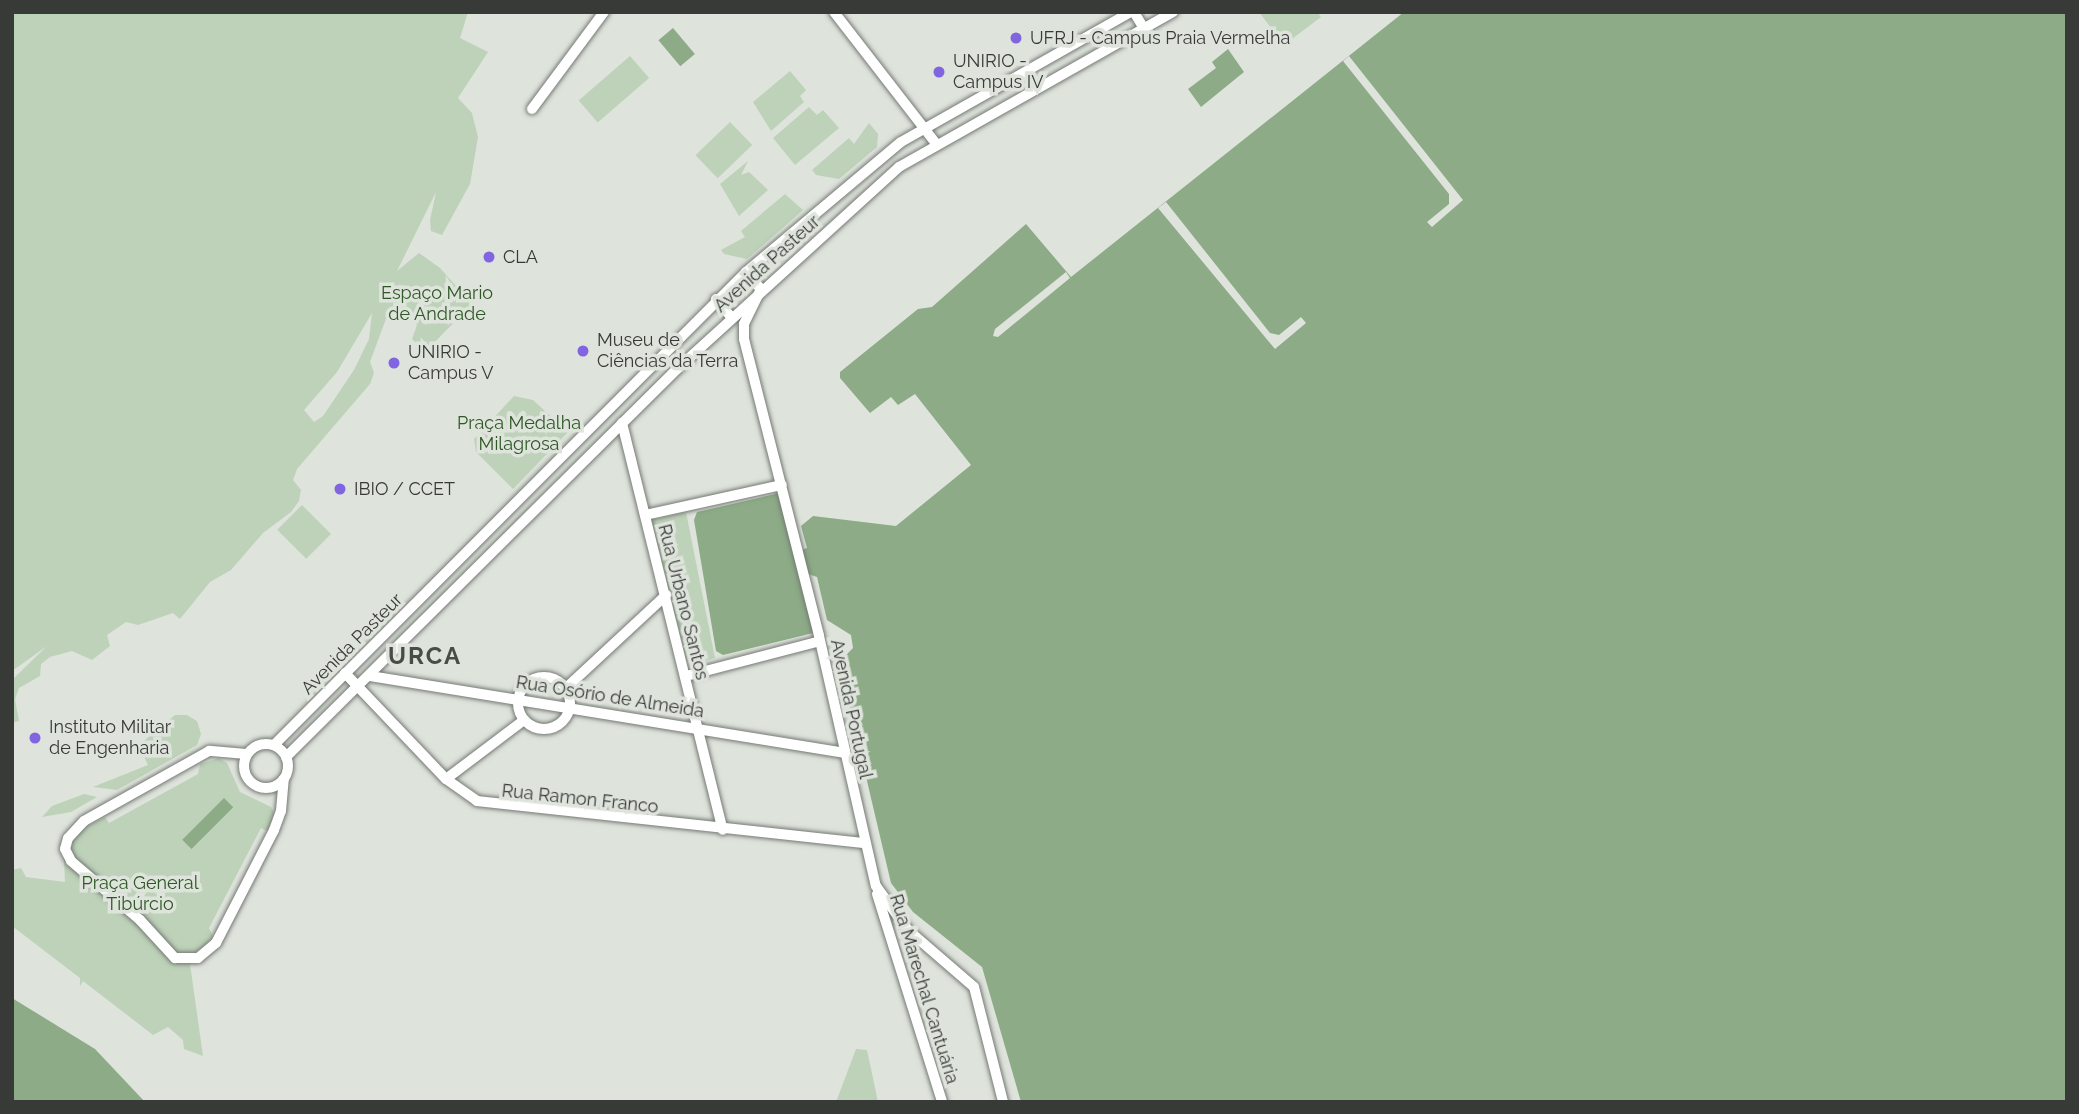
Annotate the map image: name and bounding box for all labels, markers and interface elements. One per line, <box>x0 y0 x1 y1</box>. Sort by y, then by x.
place label: UFRJ - Campus Praia Vermelha <box>1030 27 1291 49</box>
marker: UFRJ - Campus Praia Vermelha <box>1008 30 1024 46</box>
place label: UNIRIO - Campus IV <box>953 51 1043 94</box>
marker: UNIRIO - Campus IV <box>931 64 947 80</box>
street label: Avenida Pasteur <box>710 211 824 317</box>
place label: CLA <box>503 246 538 268</box>
marker: CLA <box>481 249 497 265</box>
park label: Espaço Mario de Andrade <box>381 283 493 326</box>
place label: Museu de Ciências da Terra <box>597 330 739 372</box>
place label: UNIRIO - Campus V <box>408 342 494 384</box>
marker: Museu de Ciências da Terra <box>575 343 591 359</box>
marker: UNIRIO - Campus V <box>386 355 402 371</box>
park label: Praça Medalha Milagrosa <box>457 413 581 456</box>
place label: IBIO / CCET <box>354 478 455 500</box>
marker: IBIO / CCET <box>332 481 348 497</box>
street label: Rua Urbano Santos <box>653 522 713 682</box>
street label: Avenida Pasteur <box>297 589 407 699</box>
street label: Avenida Portugal <box>826 637 876 781</box>
district label: URCA <box>388 642 462 670</box>
street label: Rua Osório de Almeida <box>514 671 706 723</box>
place label: Instituto Militar de Engenharia <box>49 717 171 760</box>
marker: Instituto Militar de Engenharia <box>27 730 43 746</box>
street label: Rua Ramon Franco <box>501 780 659 818</box>
park label: Praça General Tibúrcio <box>81 873 199 916</box>
street label: Rua Marechal Cantuária <box>885 891 963 1087</box>

